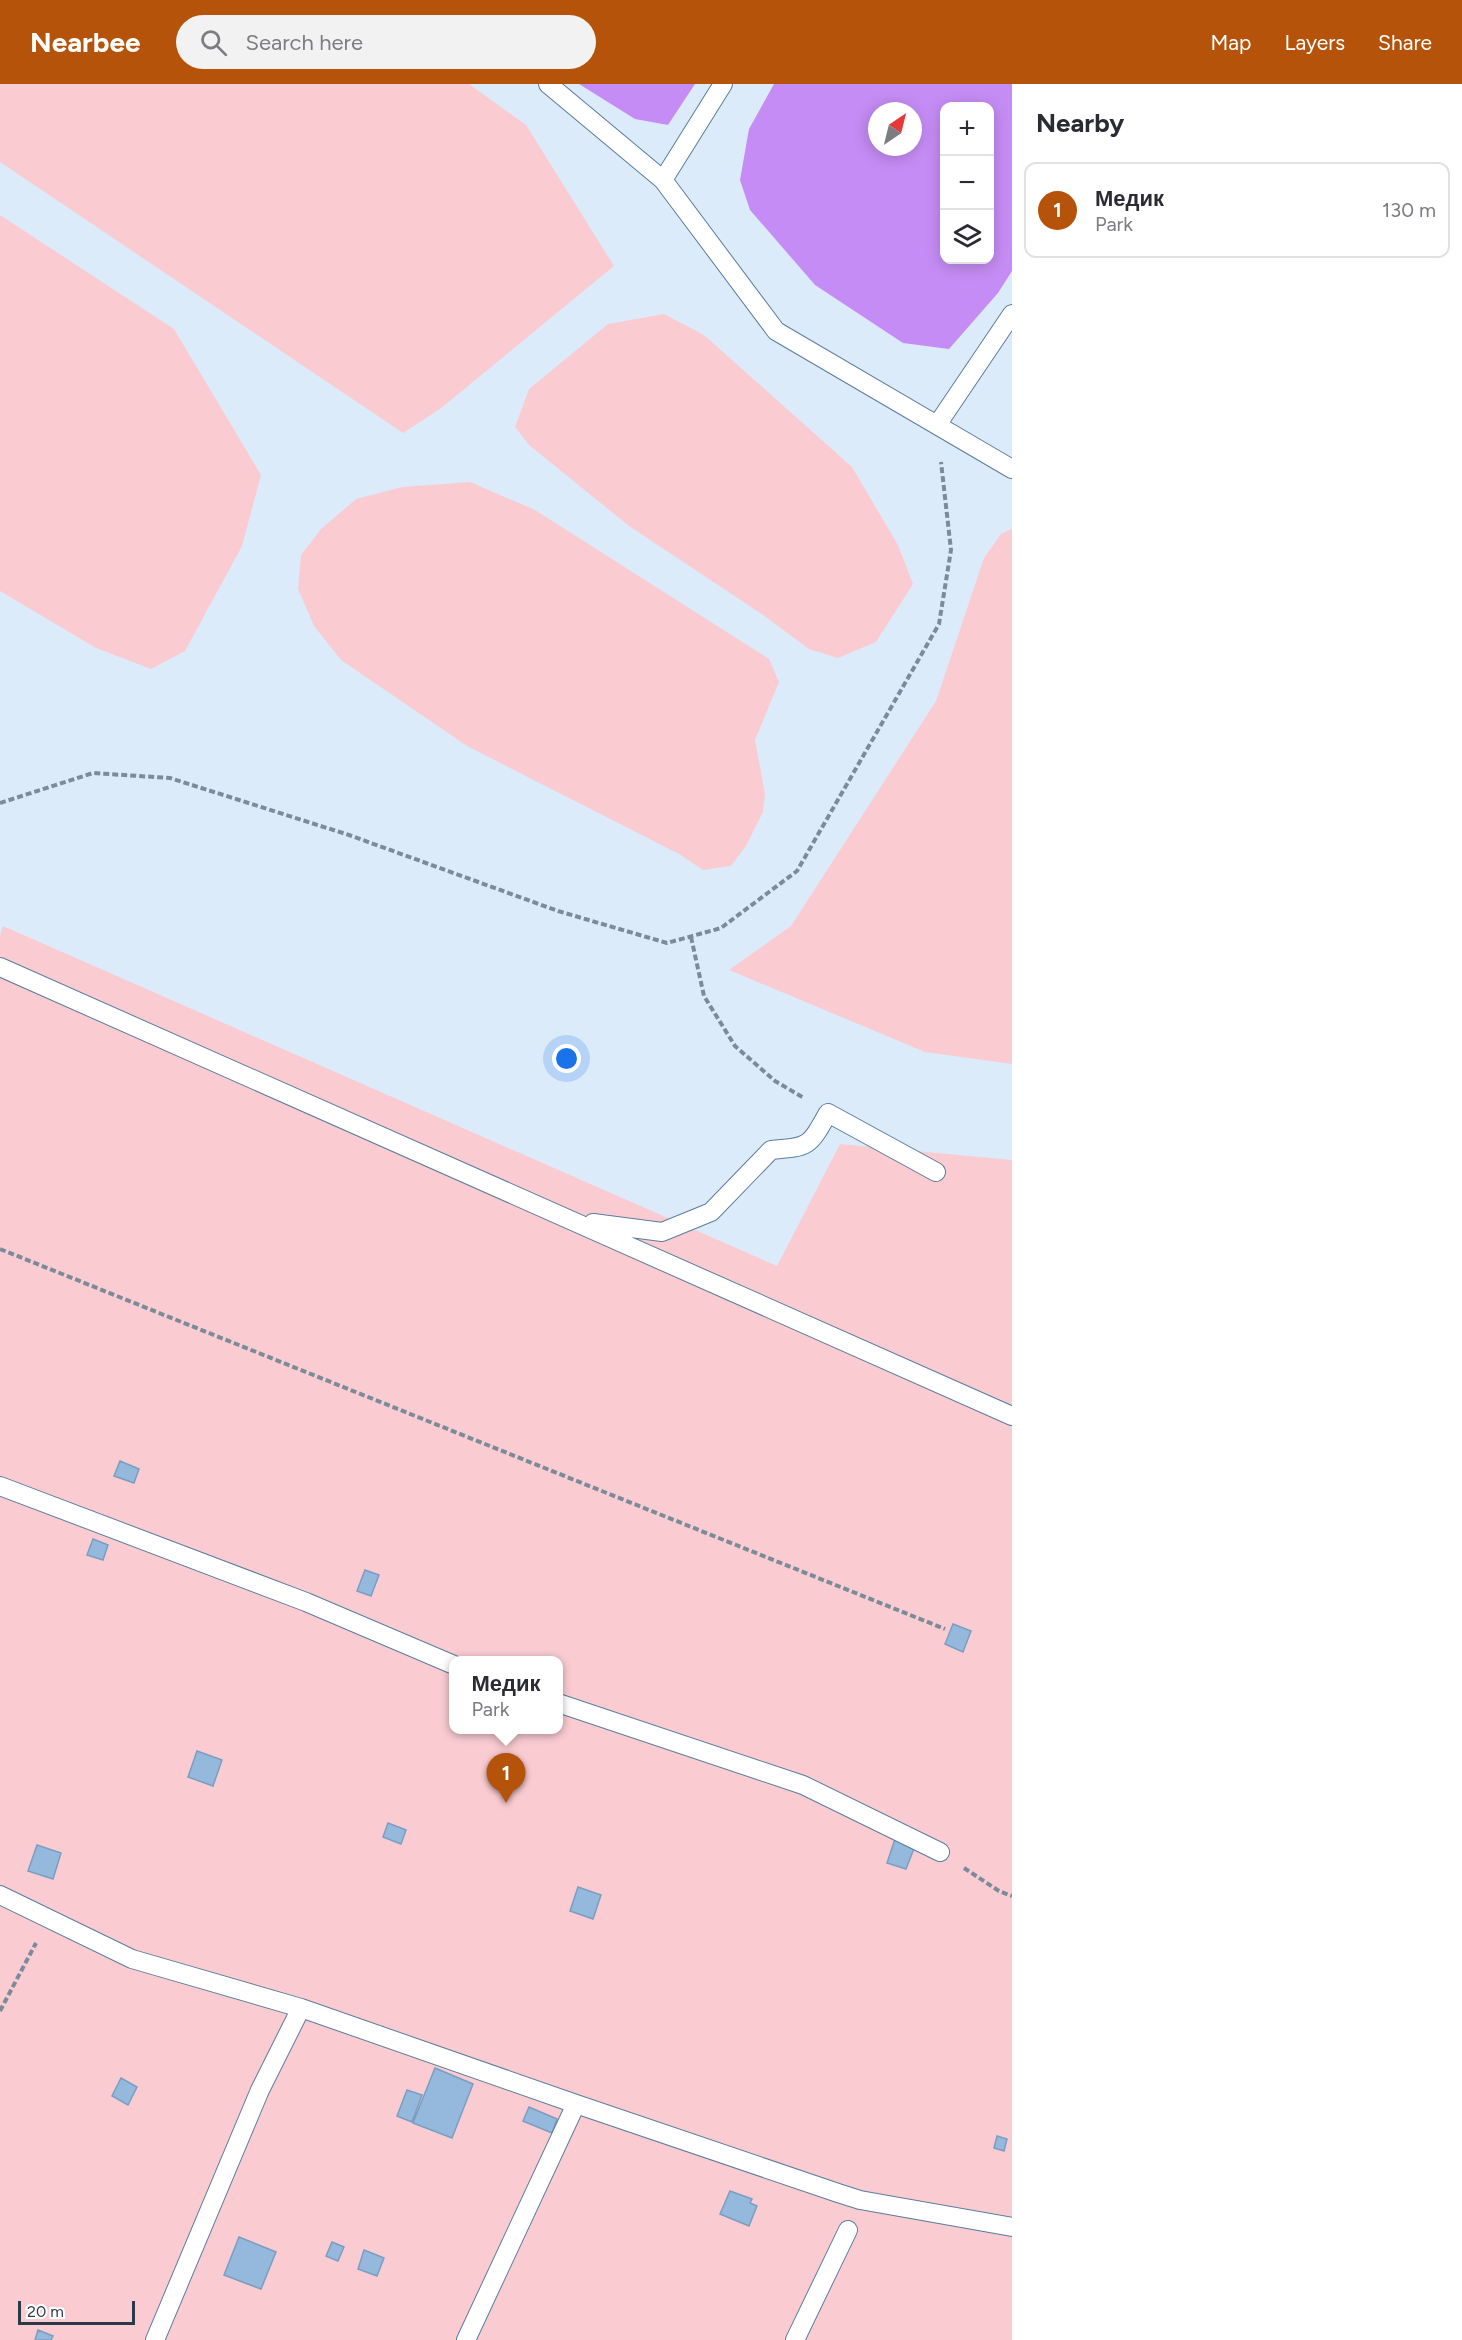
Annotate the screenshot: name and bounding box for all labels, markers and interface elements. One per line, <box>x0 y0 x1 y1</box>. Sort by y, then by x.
search box <box>176 15 596 69</box>
text: Nearbee <box>30 25 140 59</box>
icon: search <box>197 26 230 59</box>
text: Search here <box>245 29 363 56</box>
text: Map <box>1211 30 1251 55</box>
text: Layers <box>1284 30 1345 55</box>
text: Share <box>1378 30 1432 55</box>
north arrow <box>868 102 922 156</box>
map controls <box>940 102 994 264</box>
button: + <box>940 102 994 156</box>
text: Nearby <box>1036 107 1124 139</box>
button: − <box>940 156 994 210</box>
text: Медик <box>1095 185 1164 212</box>
text: 1 <box>1053 198 1062 222</box>
text: 130 m <box>1382 198 1436 222</box>
button: layers <box>940 210 994 264</box>
text: Park <box>1095 212 1133 236</box>
your location <box>552 1044 581 1073</box>
popup <box>449 1656 563 1734</box>
text: Медик <box>471 1670 541 1697</box>
text: Park <box>471 1697 510 1721</box>
pin: 1 <box>486 1754 526 1803</box>
scale bar <box>18 2298 135 2326</box>
text: 20 m <box>27 2302 64 2321</box>

